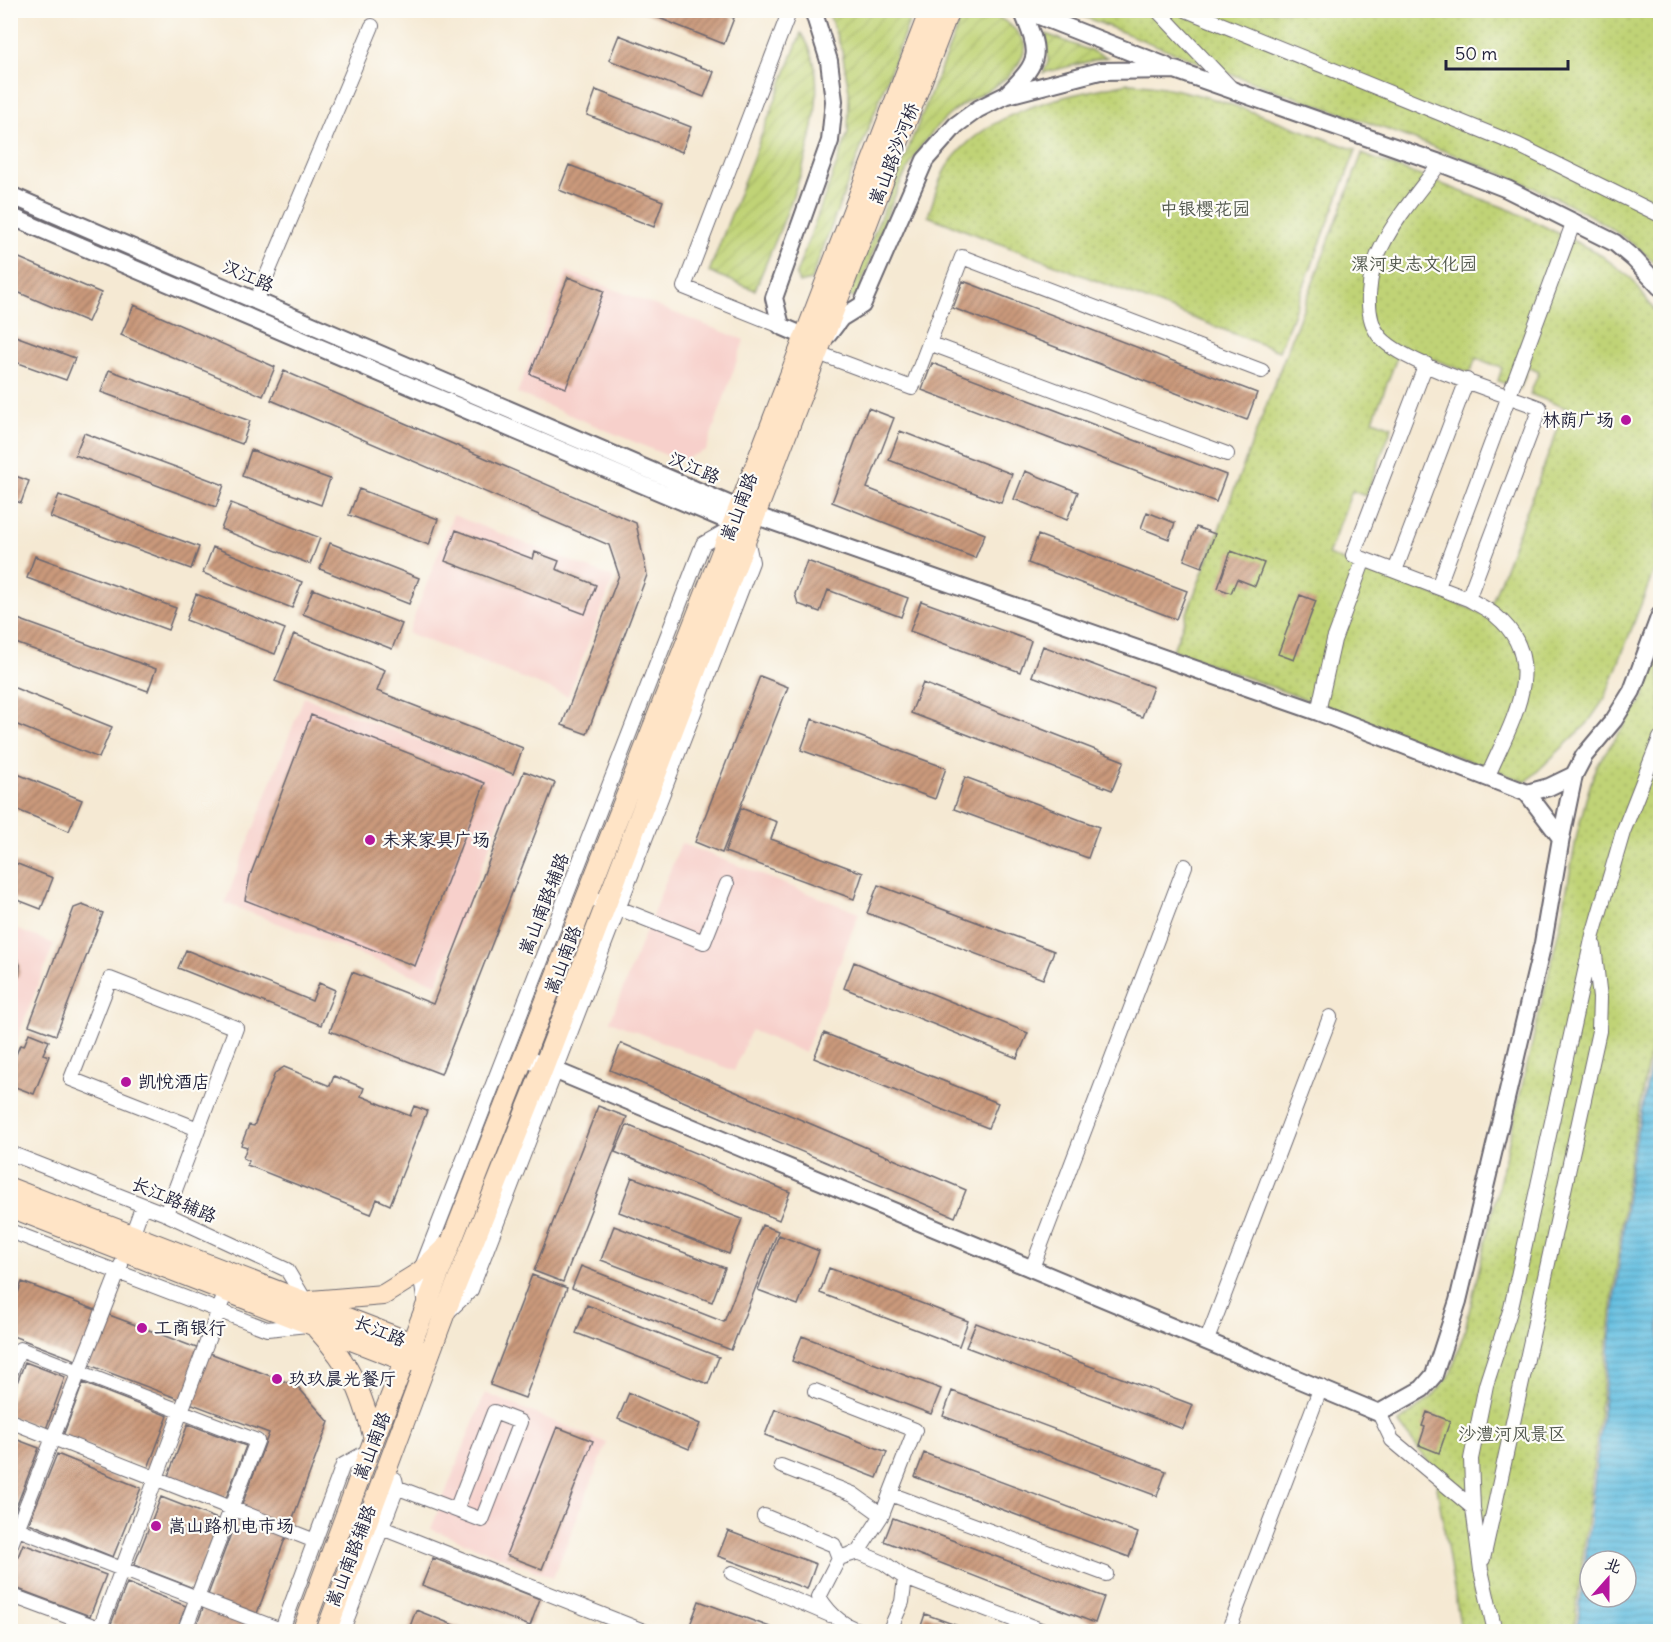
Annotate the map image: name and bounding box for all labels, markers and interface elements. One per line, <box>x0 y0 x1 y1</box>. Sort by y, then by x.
scale bar <box>1446 33 1568 71</box>
text: 50 m <box>1455 42 1497 65</box>
street label: 嵩山路沙河桥 <box>863 99 924 208</box>
park label: 中银樱花园 <box>1160 197 1250 220</box>
park label: 漯河史志文化园 <box>1351 252 1477 275</box>
street label: 汉江路 <box>219 254 278 297</box>
place label: 林荫广场 <box>1542 408 1614 431</box>
marker: 林荫广场 <box>1619 413 1633 427</box>
street label: 汉江路 <box>665 446 724 489</box>
street label: 嵩山南路 <box>715 469 762 545</box>
place label: 未来家具广场 <box>382 828 490 851</box>
marker: 未来家具广场 <box>363 833 377 847</box>
street label: 嵩山南路辅路 <box>513 849 574 958</box>
street label: 嵩山南路 <box>539 922 586 998</box>
place label: 凯悦酒店 <box>138 1070 210 1093</box>
marker: 凯悦酒店 <box>119 1075 133 1089</box>
street label: 长江路辅路 <box>128 1171 220 1228</box>
street label: 长江路 <box>351 1310 410 1351</box>
place label: 工商银行 <box>154 1316 226 1339</box>
marker: 工商银行 <box>135 1321 149 1335</box>
place label: 玖玖晨光餐厅 <box>289 1367 397 1390</box>
marker: 玖玖晨光餐厅 <box>270 1372 284 1386</box>
street label: 嵩山南路 <box>348 1408 395 1484</box>
park label: 沙澧河风景区 <box>1458 1422 1566 1445</box>
street label: 嵩山南路辅路 <box>320 1501 381 1610</box>
place label: 嵩山路机电市场 <box>168 1514 294 1537</box>
marker: 嵩山路机电市场 <box>149 1519 163 1533</box>
north arrow <box>1578 1549 1638 1609</box>
text: 北 <box>1602 1553 1624 1577</box>

